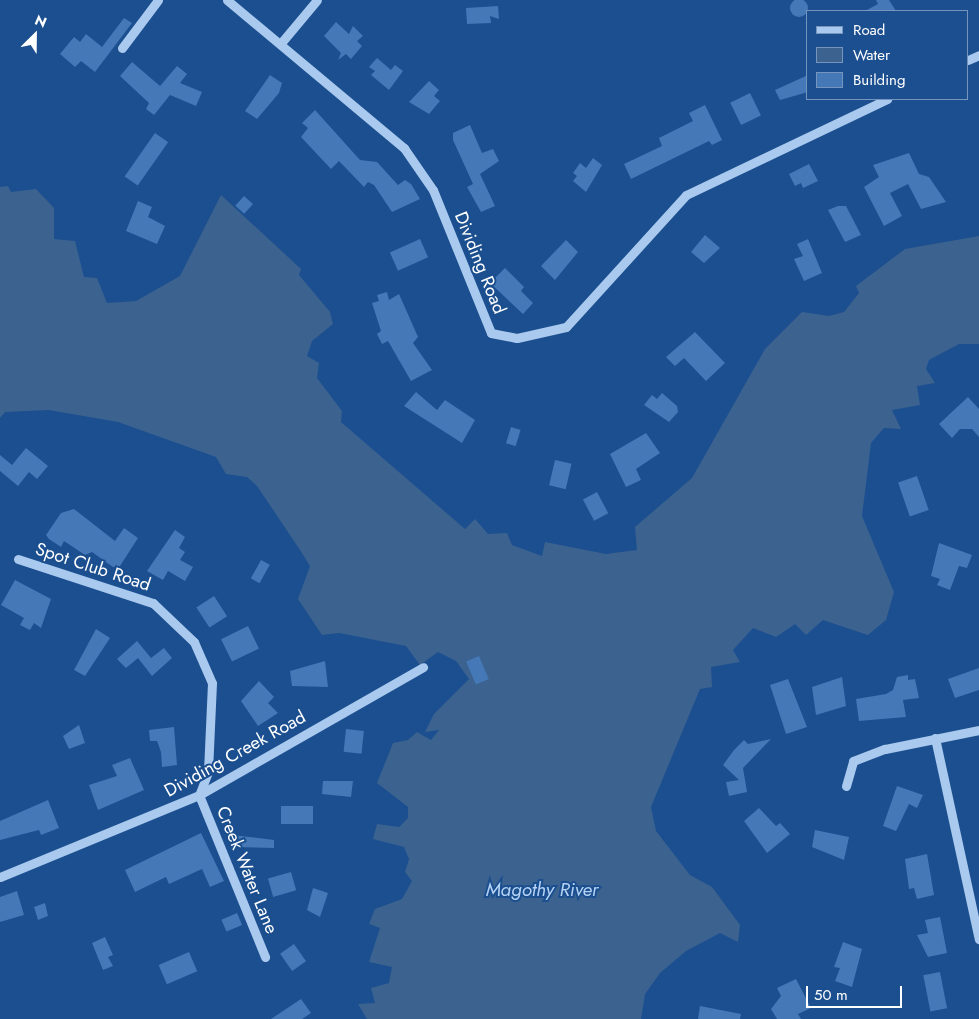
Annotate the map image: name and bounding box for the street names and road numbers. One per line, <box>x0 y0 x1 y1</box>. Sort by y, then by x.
street label: Dividing Road <box>450 209 510 317</box>
street label: Spot Club Road <box>33 538 153 596</box>
street label: Dividing Creek Road <box>160 706 310 802</box>
street label: Creek Water Lane <box>212 803 282 937</box>

